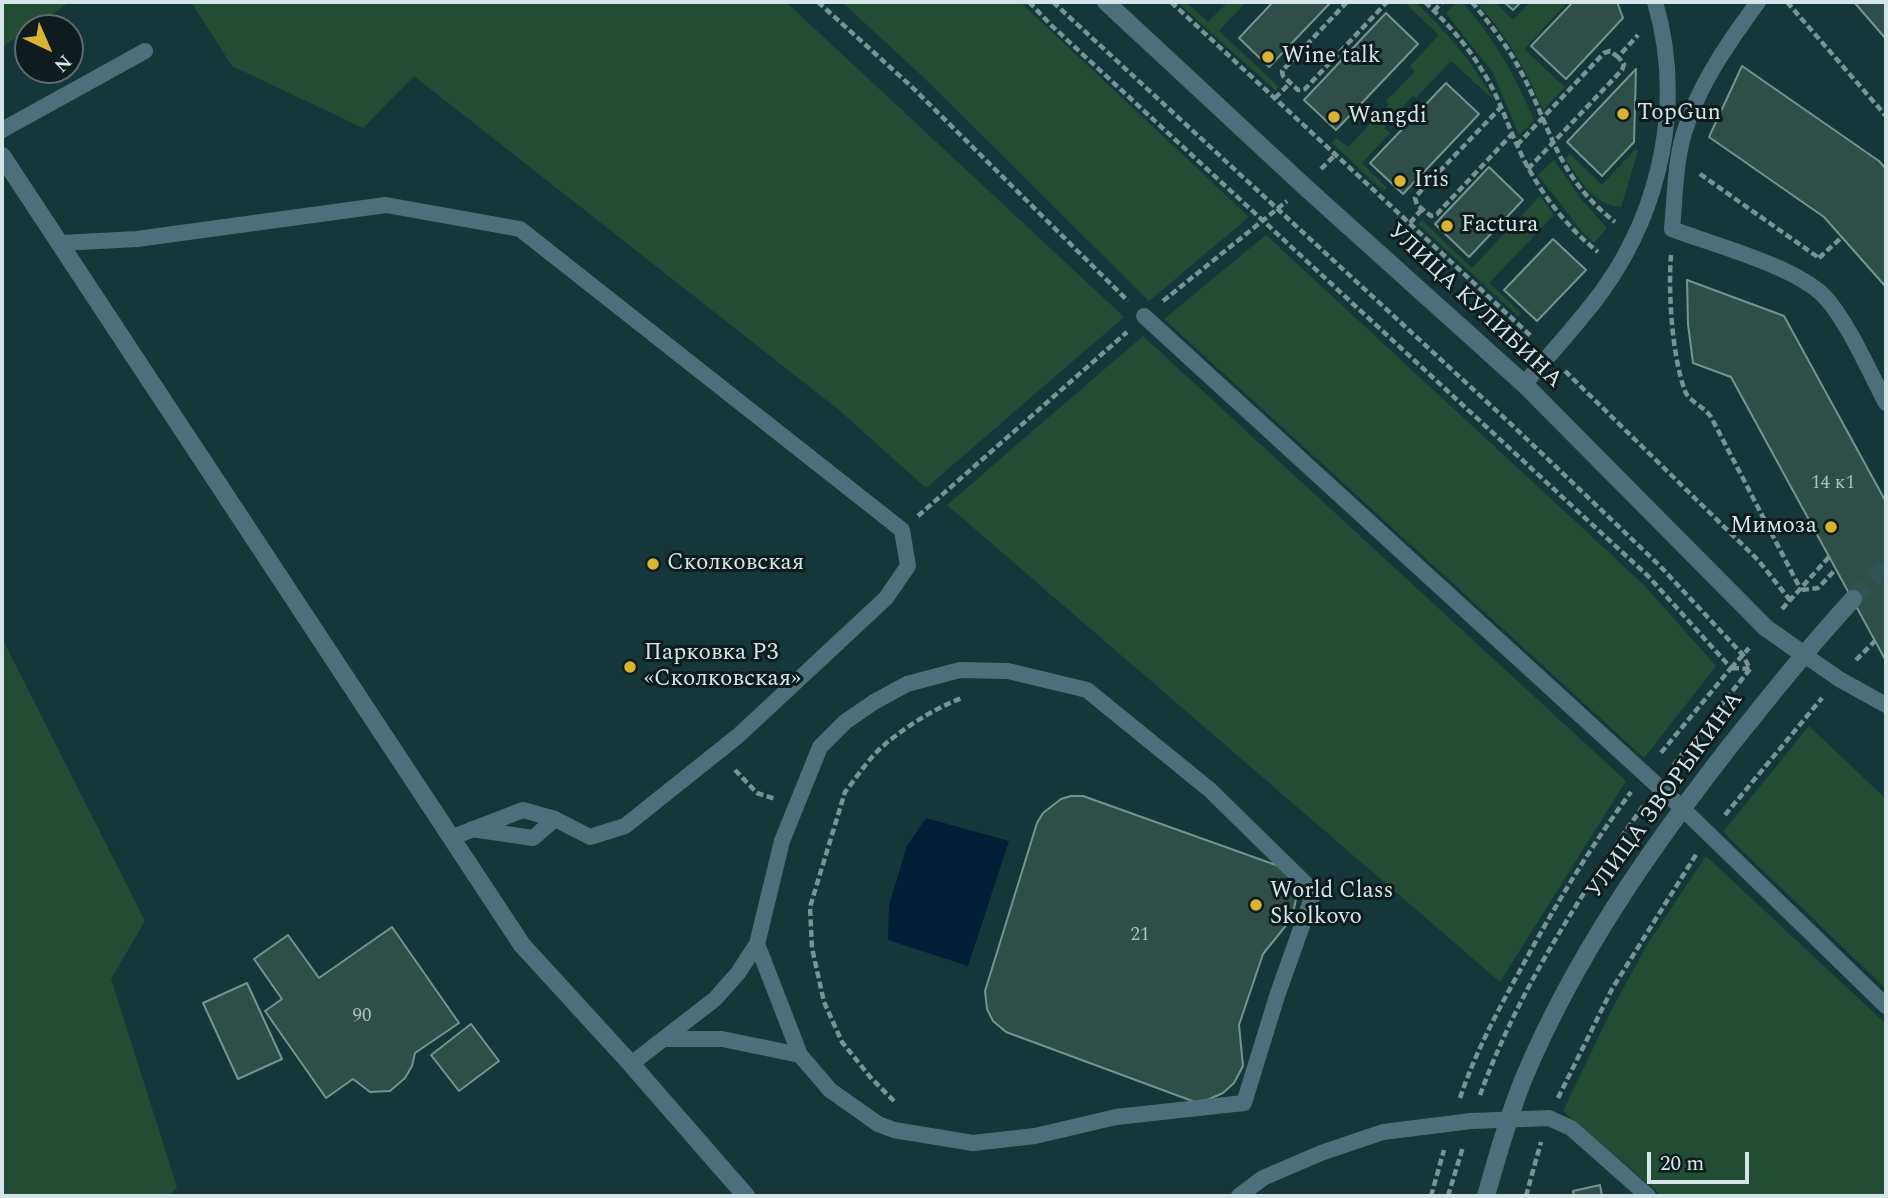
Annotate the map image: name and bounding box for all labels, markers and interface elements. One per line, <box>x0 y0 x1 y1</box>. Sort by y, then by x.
north arrow <box>14 14 84 84</box>
place label: Wine talk <box>1282 43 1381 71</box>
text: N <box>47 47 78 79</box>
marker: Wine talk <box>1260 49 1276 65</box>
place label: TopGun <box>1637 100 1721 128</box>
place label: Wangdi <box>1348 103 1427 131</box>
marker: TopGun <box>1615 106 1631 122</box>
marker: Wangdi <box>1326 109 1342 125</box>
place label: Iris <box>1414 167 1449 195</box>
marker: Iris <box>1392 173 1408 189</box>
place label: Factura <box>1461 212 1539 240</box>
marker: Factura <box>1439 218 1455 234</box>
street label: УЛИЦА КУЛИБИНА <box>1381 219 1567 395</box>
house number: 14 к1 <box>1811 473 1855 495</box>
place label: Мимоза <box>1730 513 1817 541</box>
marker: Мимоза <box>1823 519 1839 535</box>
place label: Сколковская <box>667 550 804 578</box>
marker: Сколковская <box>645 556 661 572</box>
place label: Парковка P3 «Сколковская» <box>644 640 801 694</box>
marker: Парковка P3 «Сколковская» <box>622 659 638 675</box>
street label: УЛИЦА ЗВОРЫКИНА <box>1582 687 1750 905</box>
place label: World Class Skolkovo <box>1270 878 1393 932</box>
marker: World Class Skolkovo <box>1248 897 1264 913</box>
house number: 21 <box>1131 925 1149 947</box>
house number: 90 <box>353 1006 371 1028</box>
scale bar <box>1650 1138 1752 1182</box>
text: 20 m <box>1660 1148 1704 1180</box>

